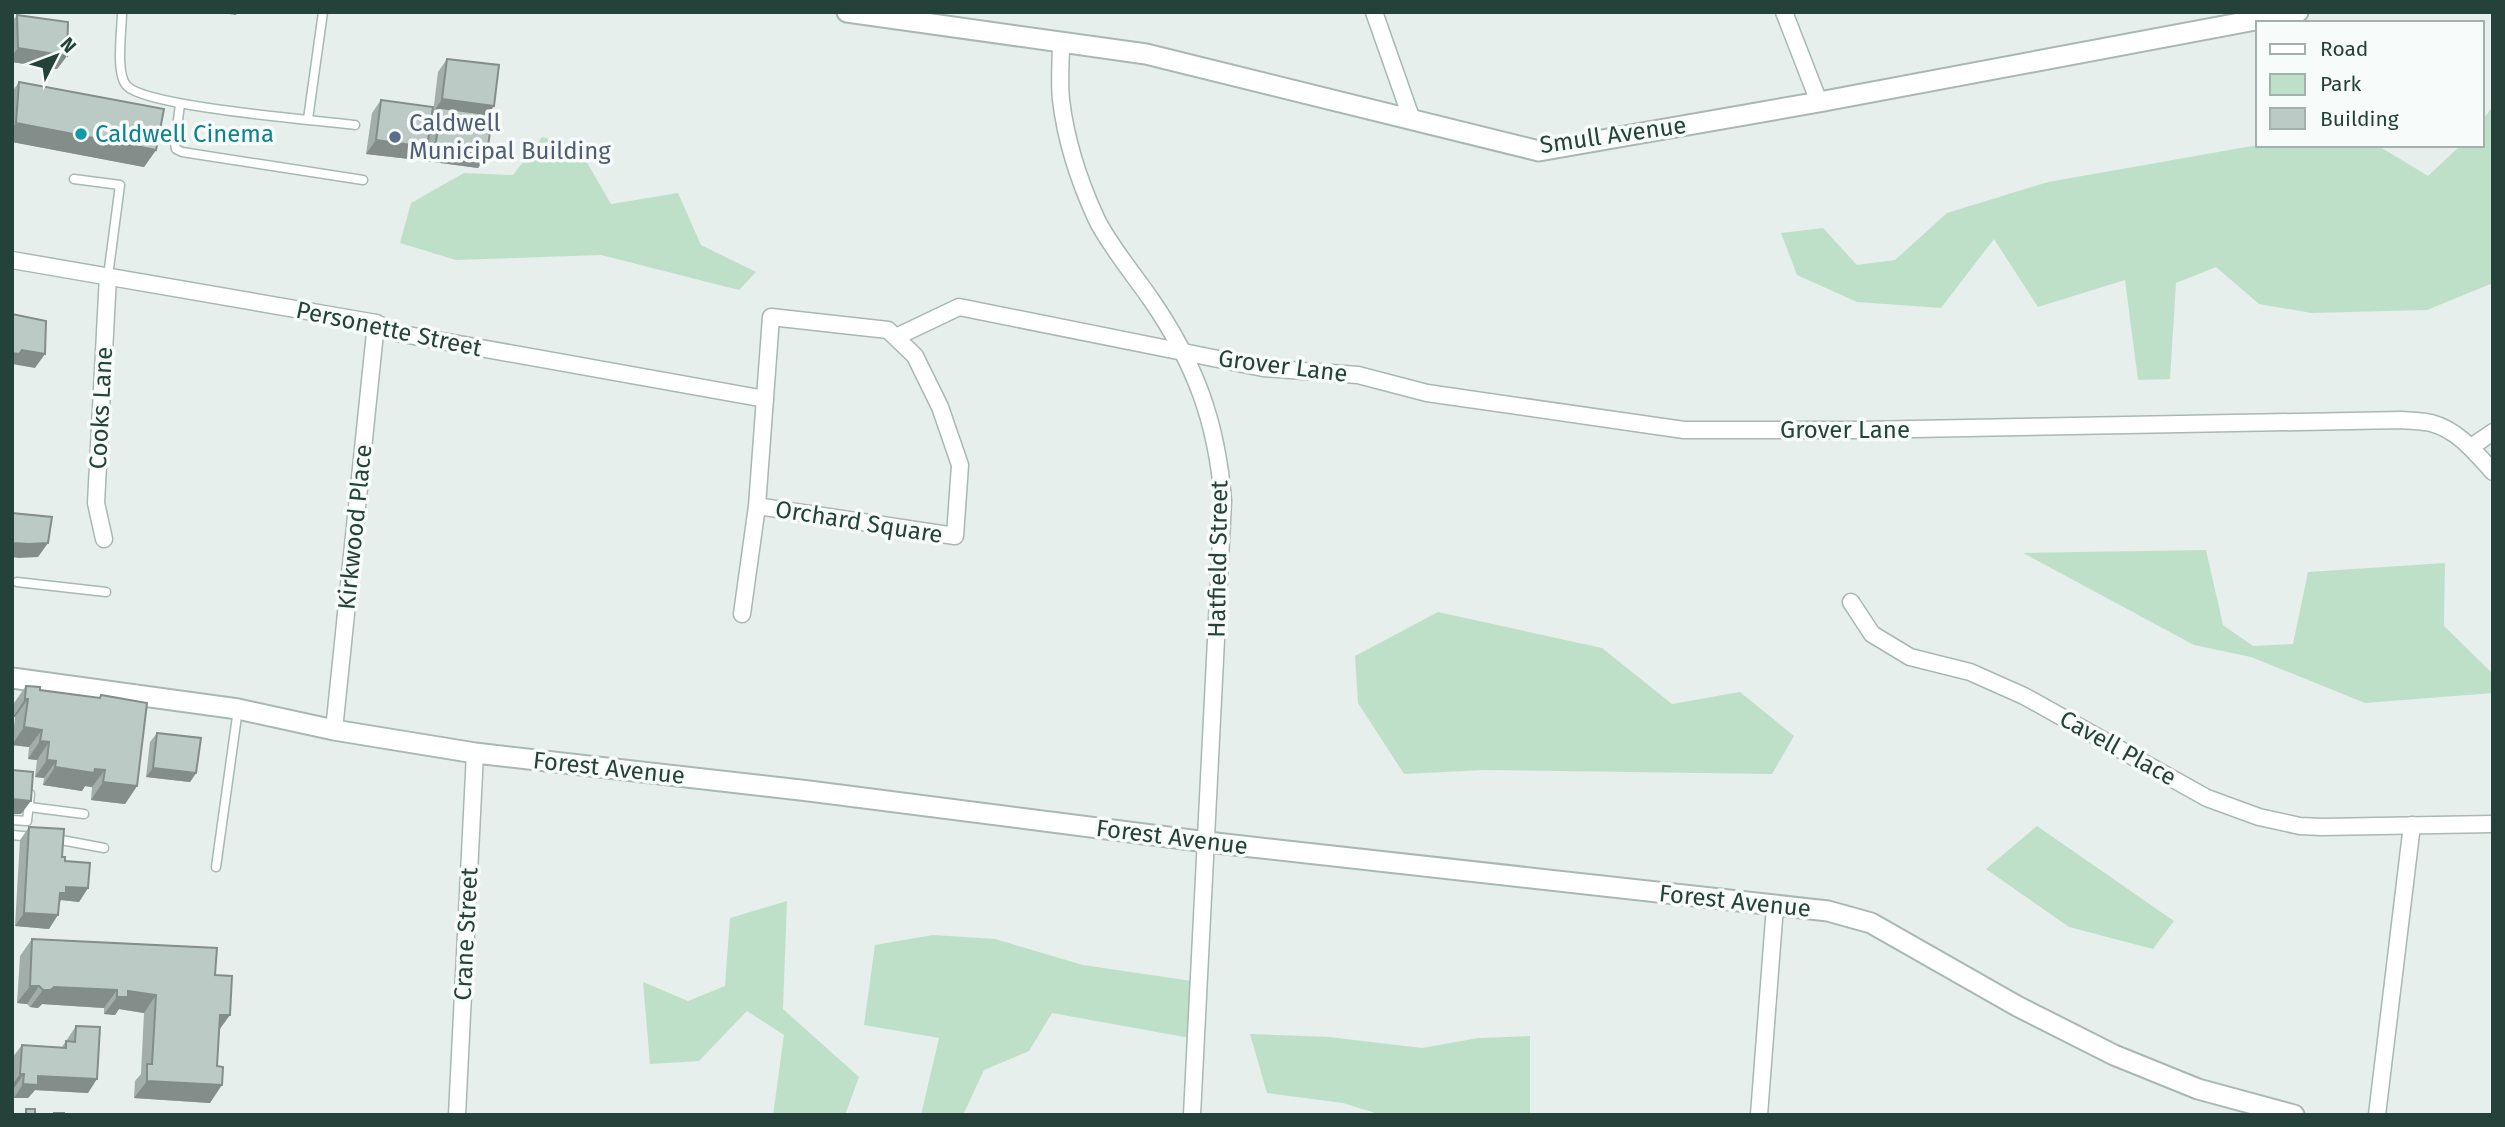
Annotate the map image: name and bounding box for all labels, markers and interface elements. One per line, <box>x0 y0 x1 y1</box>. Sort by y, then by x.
north arrow <box>21 21 91 91</box>
legend <box>2256 21 2484 147</box>
text: N <box>55 33 81 57</box>
text: Road <box>2320 36 2368 62</box>
text: Park <box>2320 71 2362 97</box>
text: Building <box>2320 106 2399 132</box>
place label: Caldwell Municipal Building <box>409 109 611 165</box>
street label: Smull Avenue <box>1538 111 1688 159</box>
place label: Caldwell Cinema <box>95 120 274 148</box>
marker: Caldwell Cinema <box>73 126 89 142</box>
marker: Caldwell Municipal Building <box>387 129 403 145</box>
street label: Personette Street <box>294 296 485 362</box>
street label: Grover Lane <box>1217 344 1349 388</box>
street label: Cooks Lane <box>84 346 118 470</box>
street label: Grover Lane <box>1780 416 1910 444</box>
street label: Kirkwood Place <box>332 443 378 611</box>
street label: Hatfield Street <box>1203 480 1233 638</box>
street label: Orchard Square <box>773 495 945 549</box>
street label: Cavell Place <box>2055 705 2181 791</box>
street label: Forest Avenue <box>532 746 686 790</box>
street label: Forest Avenue <box>1095 814 1249 860</box>
street label: Crane Street <box>449 866 483 1001</box>
street label: Forest Avenue <box>1658 879 1812 923</box>

